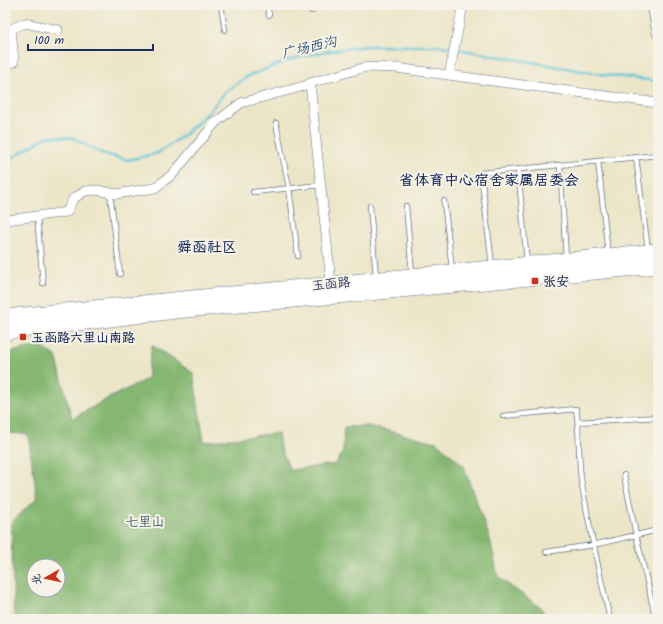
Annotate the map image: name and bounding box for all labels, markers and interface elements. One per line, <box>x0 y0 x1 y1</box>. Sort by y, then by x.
scale bar <box>28 26 153 52</box>
text: 100 m <box>34 31 65 50</box>
water label: 广场西沟 <box>279 31 341 65</box>
district label: 省体育中心宿舍家属居委会 <box>399 169 579 193</box>
district label: 舜函社区 <box>177 236 237 260</box>
street label: 玉函路 <box>311 272 352 297</box>
place label: 张安 <box>543 272 569 293</box>
marker: 张安 <box>530 276 540 286</box>
place label: 玉函路六里山南路 <box>31 328 135 349</box>
marker: 玉函路六里山南路 <box>18 332 28 342</box>
park label: 七里山 <box>125 512 165 533</box>
north arrow <box>26 558 66 598</box>
text: 北 <box>27 573 47 586</box>

